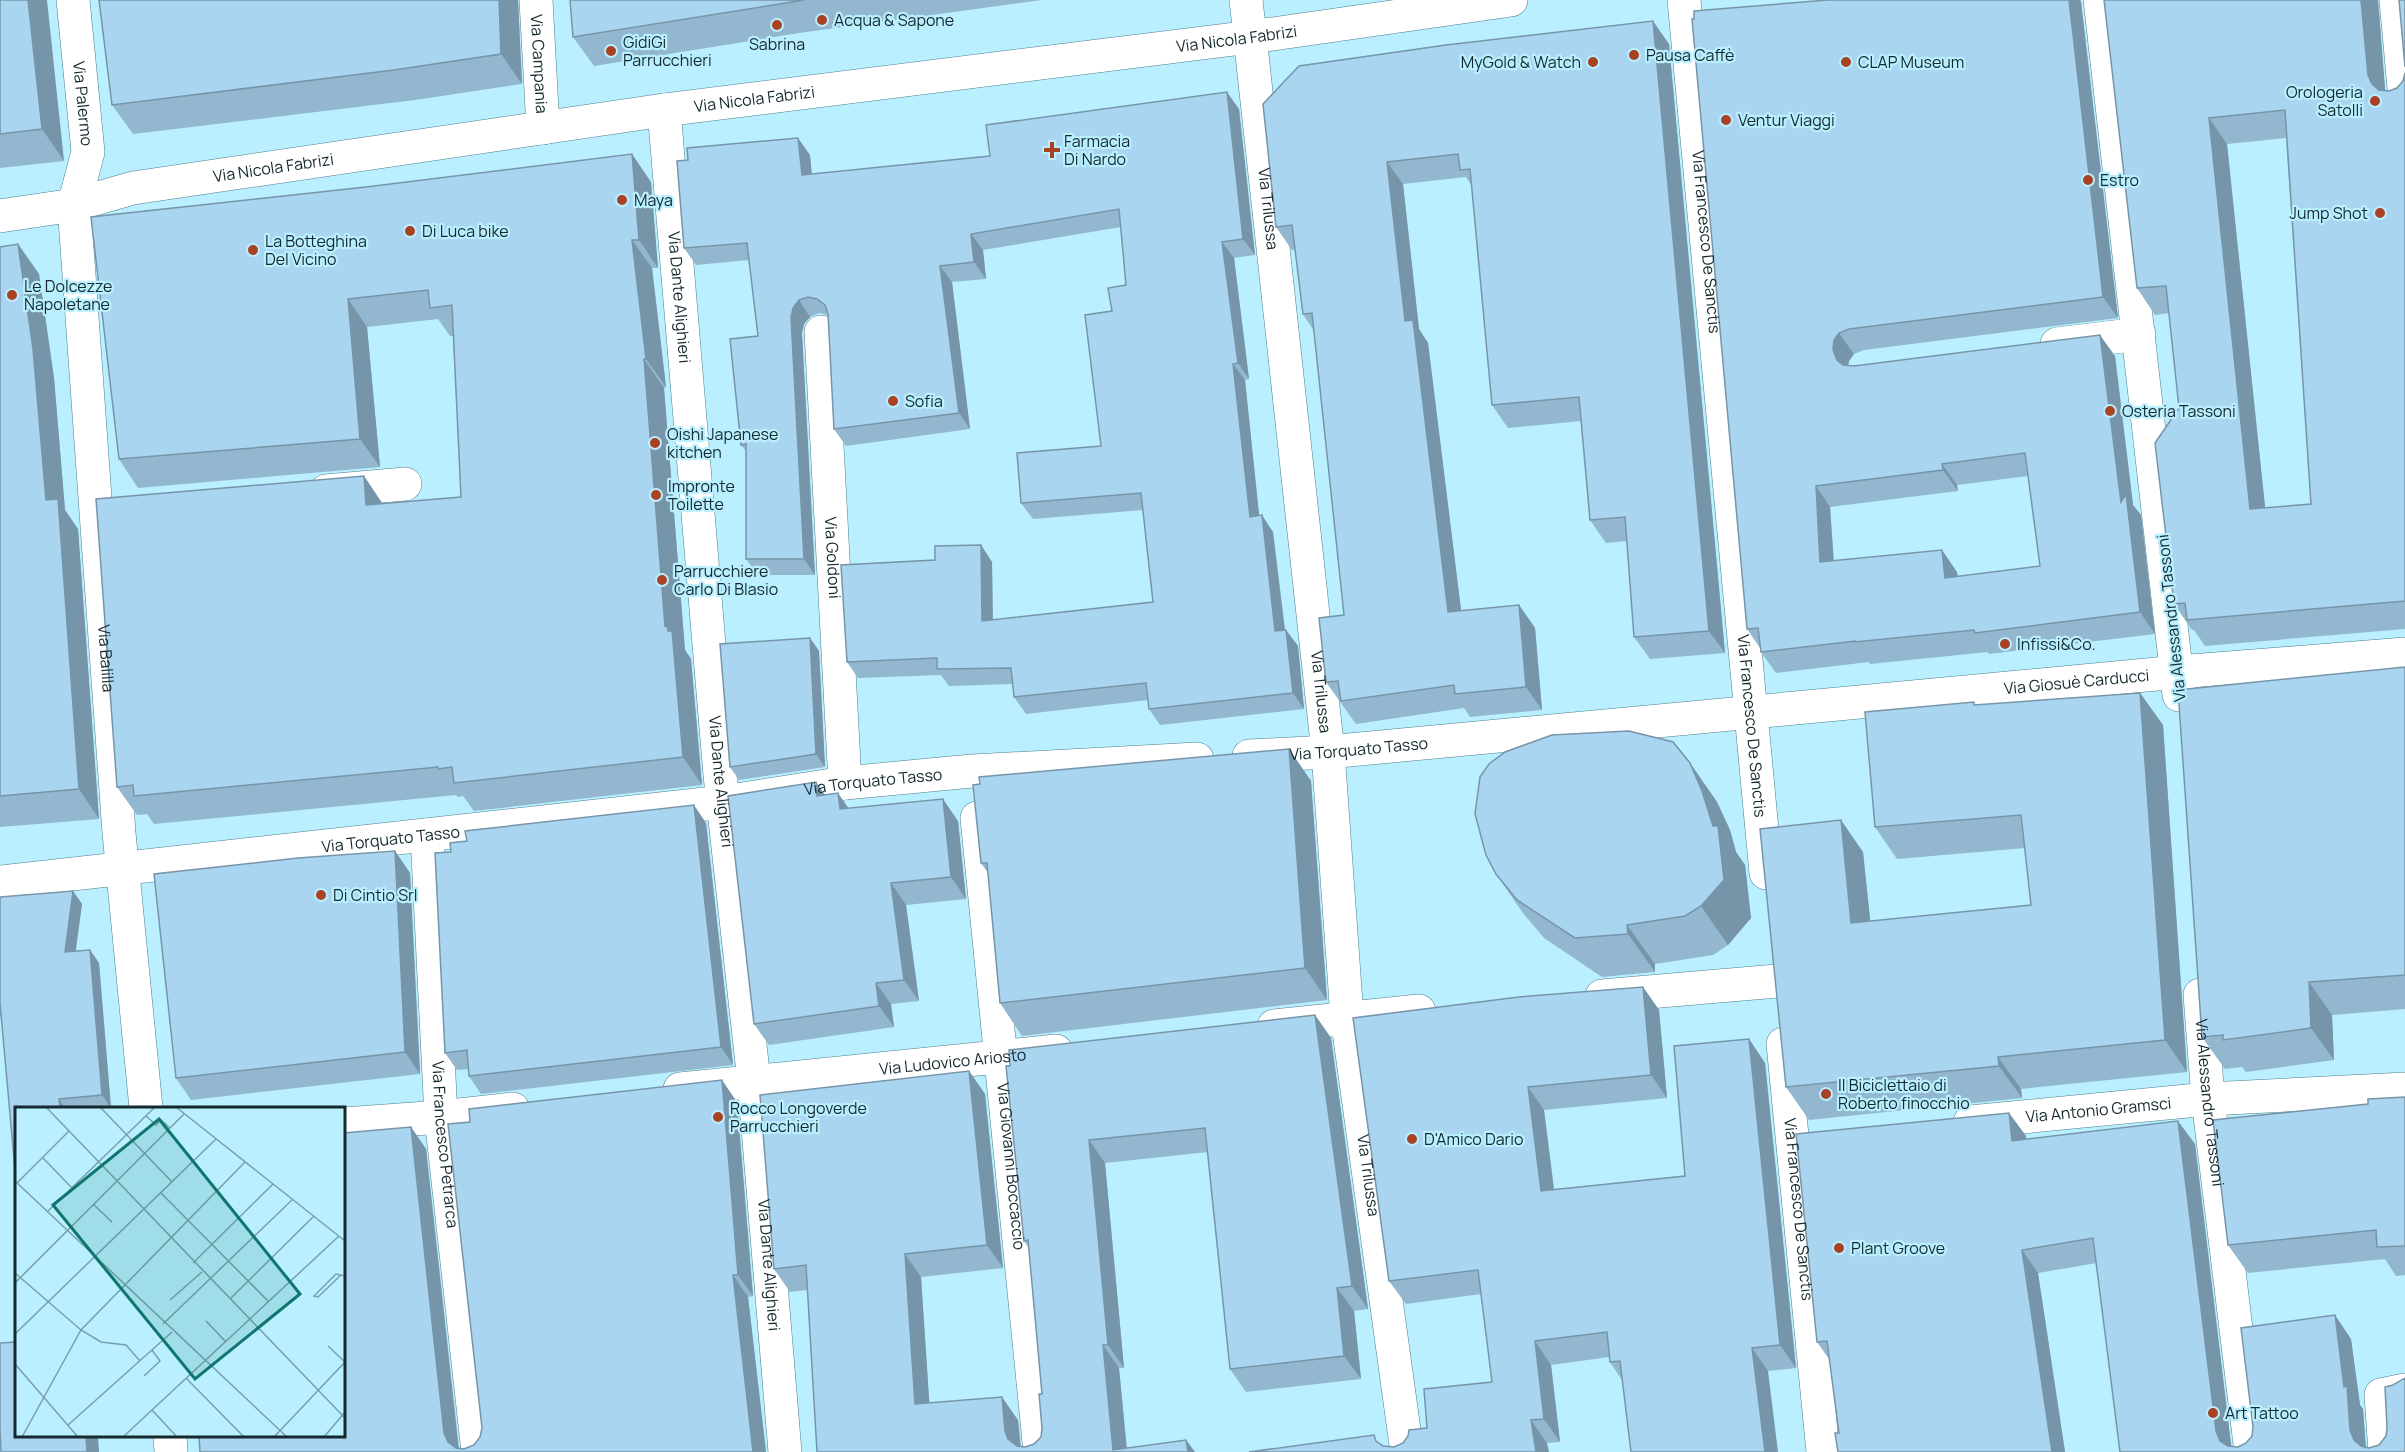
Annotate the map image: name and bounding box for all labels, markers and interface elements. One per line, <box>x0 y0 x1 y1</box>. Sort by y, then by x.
place label: Acqua & Sapone <box>834 9 954 31</box>
marker: Acqua & Sapone <box>815 13 829 27</box>
street label: Via Campania <box>526 14 553 114</box>
marker: Sabrina <box>770 18 784 32</box>
street label: Via Nicola Fabrizi <box>1175 20 1299 57</box>
place label: GidiGi Parrucchieri <box>623 31 712 71</box>
place label: Sabrina <box>749 33 805 55</box>
marker: GidiGi Parrucchieri <box>604 44 618 58</box>
place label: Pausa Caffè <box>1646 44 1734 66</box>
marker: Pausa Caffè <box>1627 48 1641 62</box>
place label: MyGold & Watch <box>1461 51 1581 73</box>
place label: CLAP Museum <box>1858 51 1964 73</box>
marker: MyGold & Watch <box>1586 55 1600 69</box>
marker: CLAP Museum <box>1839 55 1853 69</box>
street label: Via Palermo <box>68 60 98 147</box>
street label: Via Nicola Fabrizi <box>693 80 816 117</box>
place label: Orologeria Satolli <box>2286 81 2363 121</box>
marker: Orologeria Satolli <box>2368 94 2382 108</box>
place label: Ventur Viaggi <box>1738 109 1835 131</box>
marker: Ventur Viaggi <box>1719 113 1733 127</box>
place label: Farmacia Di Nardo <box>1064 130 1130 170</box>
marker: Farmacia Di Nardo <box>1045 143 1059 157</box>
street label: Via Nicola Fabrizi <box>211 148 335 187</box>
street label: Via Francesco De Sanctis <box>1687 149 1726 334</box>
street label: Via Trilussa <box>1253 167 1284 251</box>
place label: Estro <box>2100 169 2139 191</box>
marker: Estro <box>2081 173 2095 187</box>
place label: Maya <box>634 189 673 211</box>
marker: Maya <box>615 193 629 207</box>
place label: Jump Shot <box>2290 202 2368 224</box>
marker: Jump Shot <box>2373 206 2387 220</box>
place label: Di Luca bike <box>422 220 509 242</box>
marker: Di Luca bike <box>403 224 417 238</box>
place label: La Botteghina Del Vicino <box>265 230 367 270</box>
street label: Via Dante Alighieri <box>663 231 696 364</box>
marker: La Botteghina Del Vicino <box>246 243 260 257</box>
place label: Le Dolcezze Napoletane <box>24 275 112 315</box>
marker: Le Dolcezze Napoletane <box>5 288 19 302</box>
place label: Sofia <box>905 390 943 412</box>
marker: Sofia <box>886 394 900 408</box>
place label: Osteria Tassoni <box>2122 400 2236 422</box>
marker: Osteria Tassoni <box>2103 404 2117 418</box>
place label: Oishi Japanese kitchen <box>667 423 778 463</box>
marker: Oishi Japanese kitchen <box>648 436 662 450</box>
place label: Impronte Toilette <box>668 475 735 515</box>
marker: Impronte Toilette <box>649 488 663 502</box>
street label: Via Goldoni <box>820 516 846 599</box>
street label: Via Alessandro Tassoni <box>2151 533 2191 703</box>
place label: Parrucchiere Carlo Di Blasio <box>674 560 778 600</box>
marker: Parrucchiere Carlo Di Blasio <box>655 573 669 587</box>
street label: Via Balilla <box>93 624 120 693</box>
street label: Via Francesco De Sanctis <box>1733 633 1772 818</box>
place label: Infissi&Co. <box>2017 633 2096 655</box>
marker: Infissi&Co. <box>1998 637 2012 651</box>
street label: Via Trilussa <box>1306 650 1337 734</box>
street label: Via Giosuè Carducci <box>2003 664 2150 699</box>
street label: Via Dante Alighieri <box>704 715 739 849</box>
street label: Via Torquato Tasso <box>1289 732 1429 765</box>
street label: Via Torquato Tasso <box>802 763 943 800</box>
street label: Via Torquato Tasso <box>320 820 461 857</box>
place label: Di Cintio Srl <box>333 884 418 906</box>
marker: Di Cintio Srl <box>314 888 328 902</box>
street label: Via Alessandro Tassoni <box>2191 1018 2230 1187</box>
street label: Via Ludovico Ariosto <box>878 1043 1027 1080</box>
street label: Via Francesco Petrarca <box>427 1060 464 1229</box>
place label: Il Biciclettaio di Roberto finocchio <box>1838 1074 1970 1114</box>
street label: Via Giovanni Boccaccio <box>992 1082 1031 1251</box>
marker: Il Biciclettaio di Roberto finocchio <box>1819 1087 1833 1101</box>
street label: Via Antonio Gramsci <box>2025 1092 2172 1128</box>
place label: Rocco Longoverde Parrucchieri <box>730 1097 867 1137</box>
inset map <box>15 1107 345 1437</box>
marker: Rocco Longoverde Parrucchieri <box>711 1110 725 1124</box>
street label: Via Francesco De Sanctis <box>1779 1117 1819 1302</box>
place label: D'Amico Dario <box>1424 1128 1524 1150</box>
marker: D'Amico Dario <box>1405 1132 1419 1146</box>
street label: Via Trilussa <box>1352 1133 1385 1218</box>
street label: Via Dante Alighieri <box>753 1198 786 1332</box>
place label: Plant Groove <box>1851 1237 1945 1259</box>
marker: Plant Groove <box>1832 1241 1846 1255</box>
place label: Art Tattoo <box>2225 1402 2299 1424</box>
marker: Art Tattoo <box>2206 1406 2220 1420</box>

